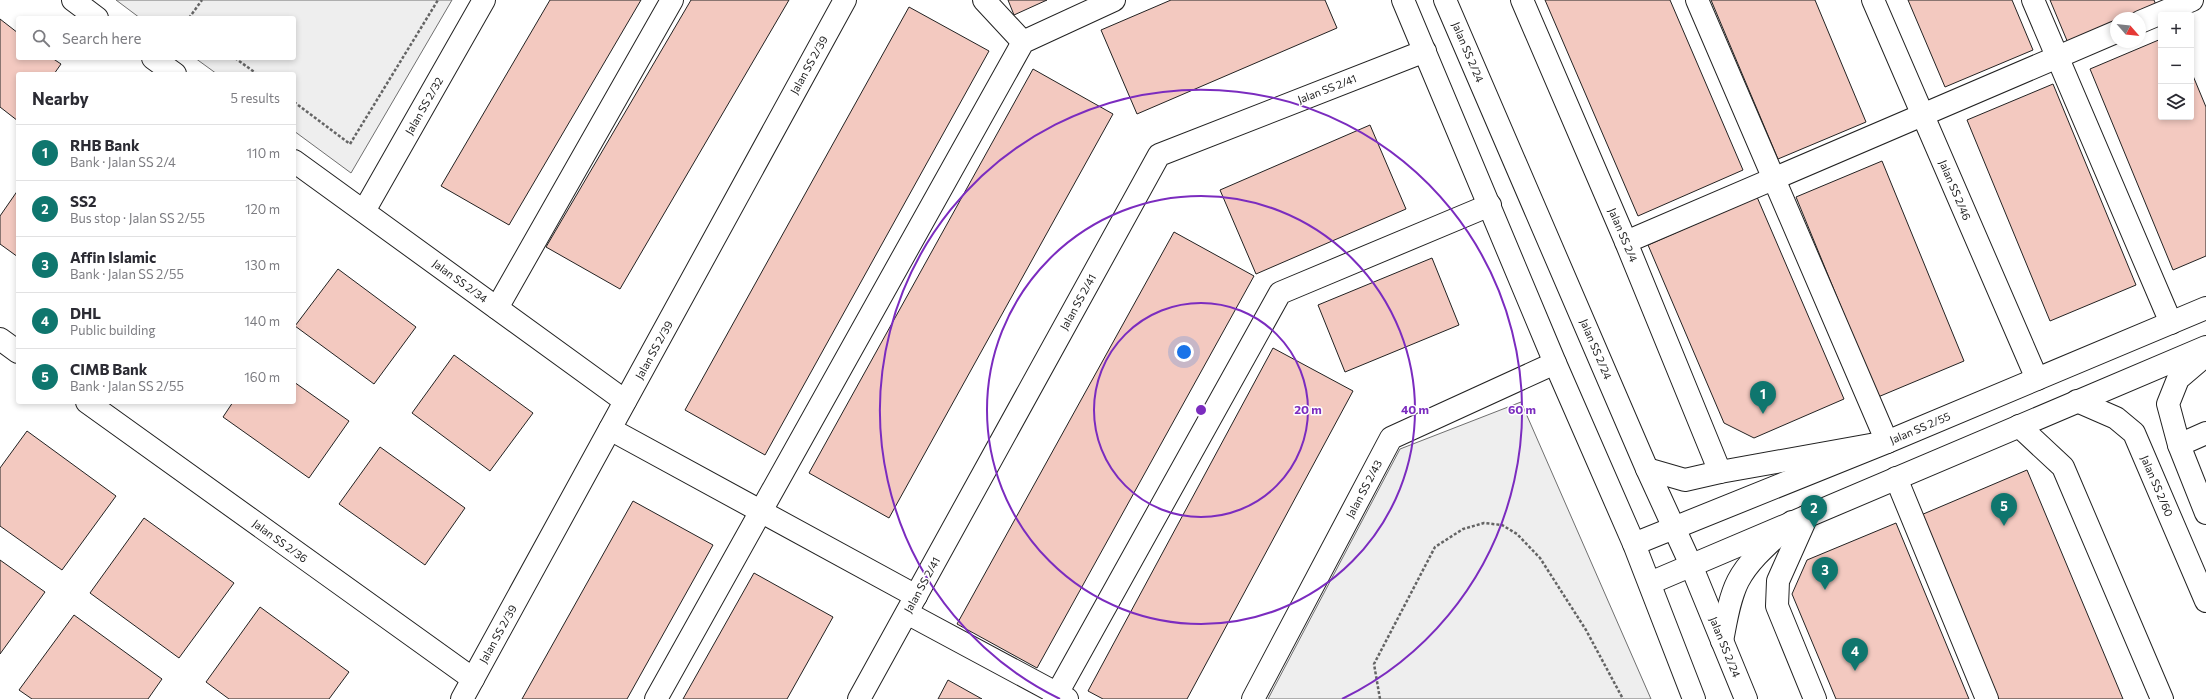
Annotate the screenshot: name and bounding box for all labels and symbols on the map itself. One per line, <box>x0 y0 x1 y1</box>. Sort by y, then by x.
north arrow <box>2110 12 2146 48</box>
street label: Jalan SS 2/24 <box>1449 20 1487 85</box>
street label: Jalan SS 2/39 <box>787 33 831 97</box>
street label: Jalan SS 2/41 <box>1296 71 1358 107</box>
street label: Jalan SS 2/32 <box>402 75 446 137</box>
street label: Jalan SS 2/46 <box>1936 158 1974 223</box>
street label: Jalan SS 2/4 <box>1605 206 1641 265</box>
street label: Jalan SS 2/34 <box>430 256 491 306</box>
street label: Jalan SS 2/41 <box>1057 271 1099 333</box>
street label: Jalan SS 2/24 <box>1577 317 1615 382</box>
street label: Jalan SS 2/39 <box>632 318 676 382</box>
your location <box>1174 342 1194 362</box>
pin: 1 <box>1750 381 1776 414</box>
text: 20 m <box>1294 402 1322 416</box>
text: 40 m <box>1401 402 1429 416</box>
text: 60 m <box>1508 402 1536 416</box>
centre of rings <box>1194 403 1208 417</box>
street label: Jalan SS 2/55 <box>1888 409 1952 447</box>
street label: Jalan SS 2/60 <box>2138 453 2176 519</box>
street label: Jalan SS 2/43 <box>1343 457 1385 521</box>
pin: 5 <box>1991 493 2017 526</box>
pin: 2 <box>1801 495 1827 528</box>
street label: Jalan SS 2/36 <box>250 516 311 566</box>
street label: Jalan SS 2/41 <box>901 554 943 616</box>
pin: 3 <box>1812 557 1838 590</box>
street label: Jalan SS 2/39 <box>476 602 520 666</box>
street label: Jalan SS 2/24 <box>1706 615 1744 680</box>
pin: 4 <box>1842 638 1868 671</box>

